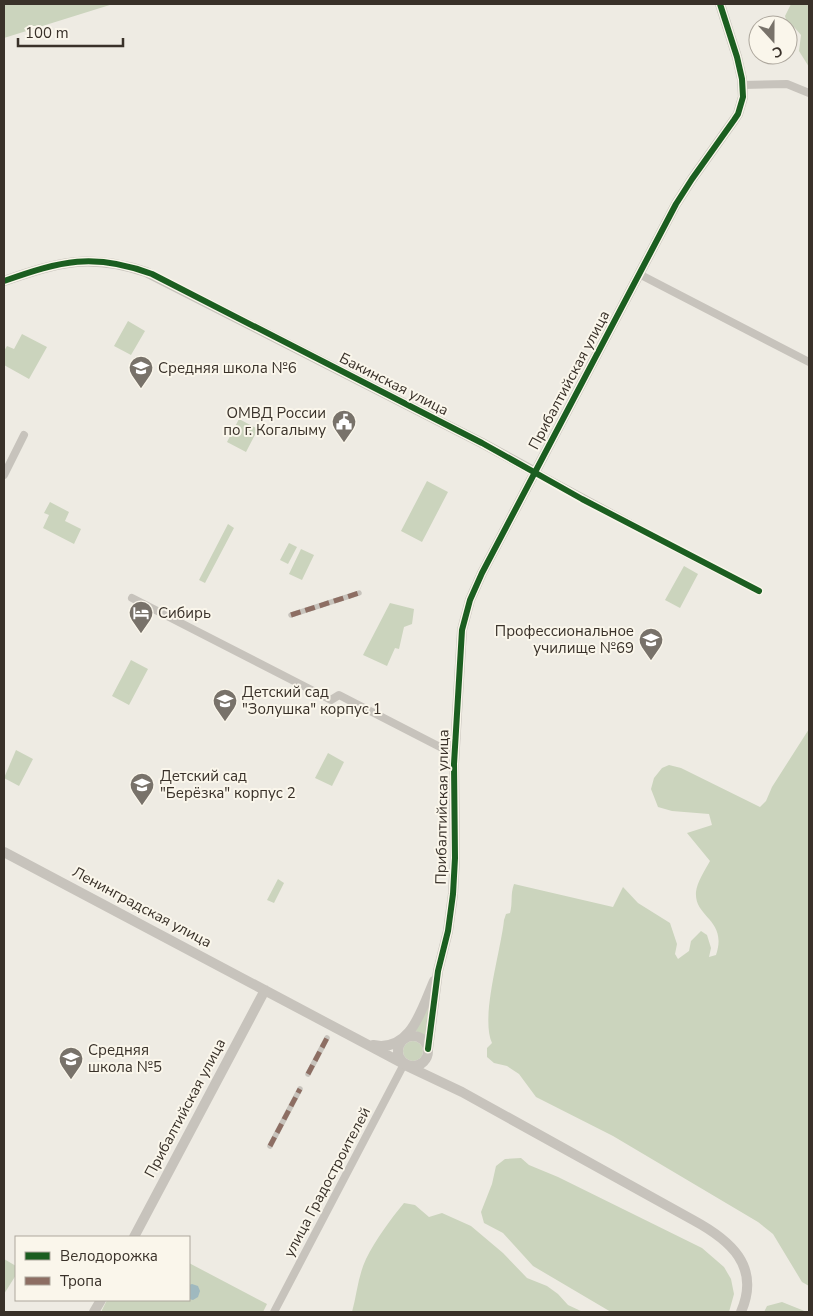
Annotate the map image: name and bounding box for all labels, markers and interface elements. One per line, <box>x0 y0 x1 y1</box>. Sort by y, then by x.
scale bar <box>18 15 122 47</box>
north arrow <box>748 15 798 65</box>
text: 100 m <box>25 23 69 43</box>
text: С <box>769 41 785 62</box>
street label: Прибалтийская улица <box>524 307 614 453</box>
street label: Бакинская улица <box>336 348 452 420</box>
school or university icon: Средняя школа №6 <box>128 355 154 389</box>
place label: Средняя школа №6 <box>158 358 297 378</box>
place label: ОМВД России по г. Когалыму <box>223 403 326 440</box>
public building icon: ОМВД России по г. Когалыму <box>331 409 357 443</box>
hotel icon: Сибирь <box>128 600 154 634</box>
place label: Сибирь <box>158 603 211 623</box>
place label: Профессиональное училище №69 <box>495 621 634 658</box>
school or university icon: Профессиональное училище №69 <box>638 627 664 661</box>
place label: Детский сад "Золушка" корпус 1 <box>242 682 382 719</box>
school or university icon: Детский сад "Золушка" корпус 1 <box>212 688 238 722</box>
street label: Прибалтийская улица <box>431 729 453 885</box>
place label: Детский сад "Берёзка" корпус 2 <box>160 766 296 803</box>
school or university icon: Детский сад "Берёзка" корпус 2 <box>129 772 155 806</box>
street label: Ленинградская улица <box>69 862 215 952</box>
street label: Прибалтийская улица <box>140 1035 230 1181</box>
place label: Средняя школа №5 <box>88 1040 162 1077</box>
school or university icon: Средняя школа №5 <box>58 1046 84 1080</box>
street label: улица Градостроителей <box>279 1104 375 1260</box>
legend <box>15 1236 190 1301</box>
text: Велодорожка <box>60 1246 158 1266</box>
text: Тропа <box>60 1271 102 1291</box>

